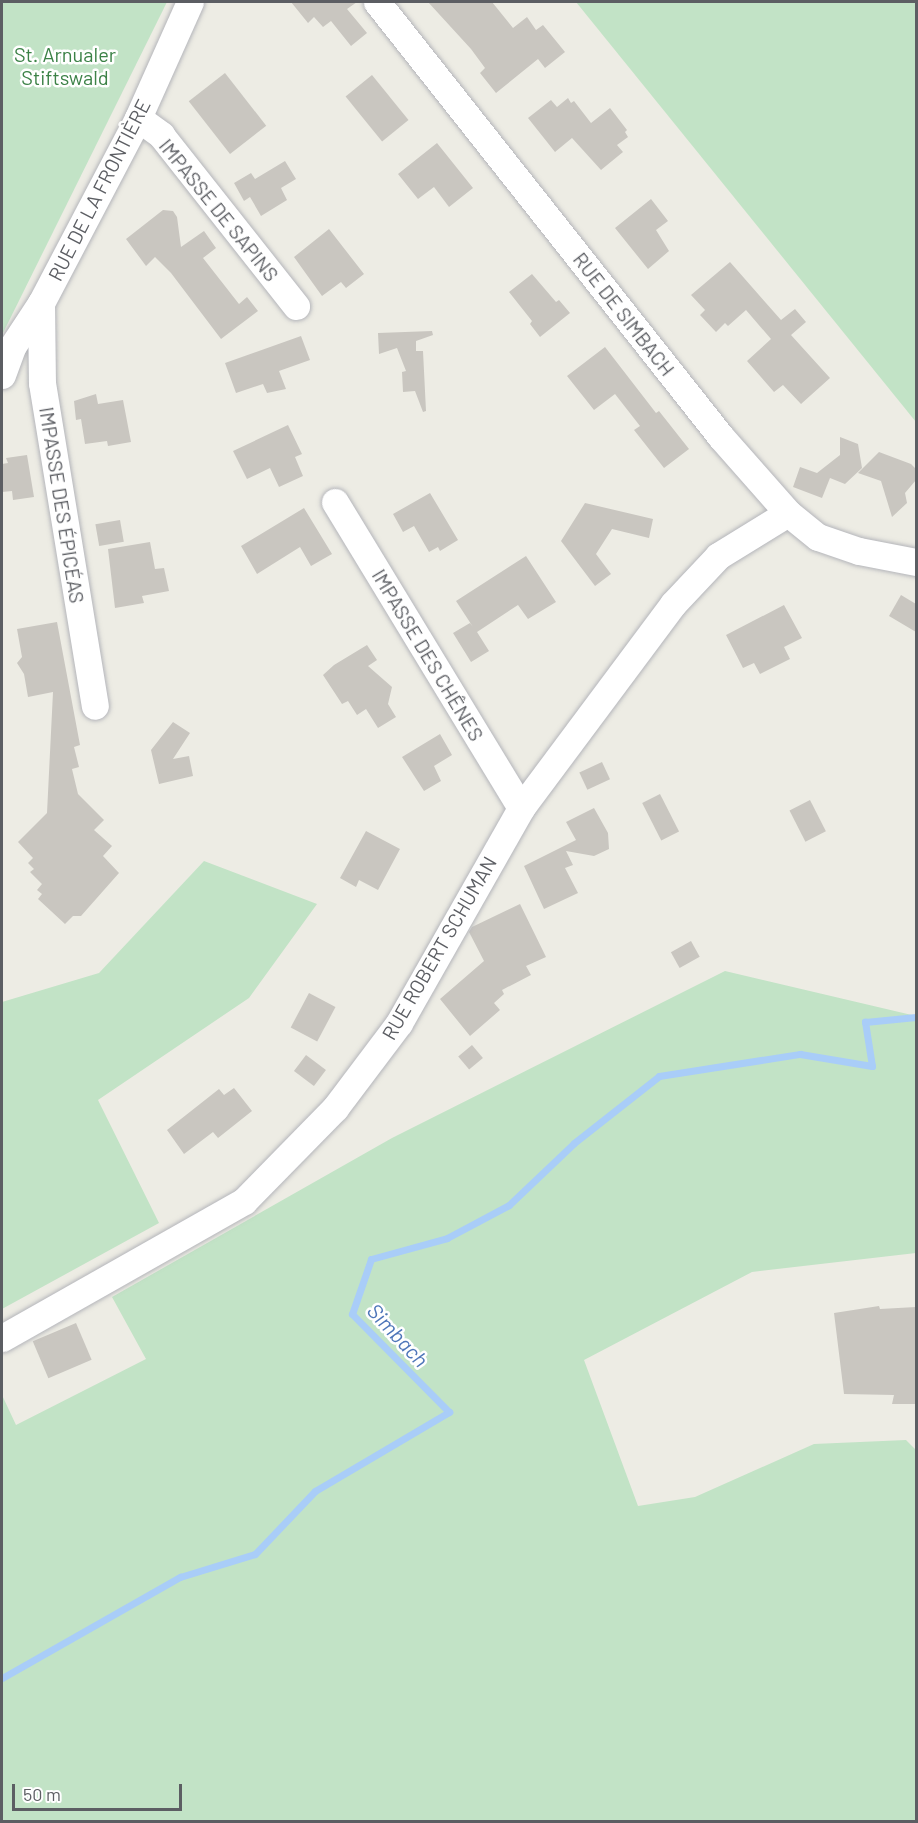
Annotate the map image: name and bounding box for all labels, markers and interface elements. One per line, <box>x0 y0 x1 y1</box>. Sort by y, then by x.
park label: St. Arnualer Stiftswald <box>14 42 116 89</box>
street label: RUE DE LA FRONTIÈRE <box>43 95 155 285</box>
street label: IMPASSE DE SAPINS <box>154 134 284 286</box>
street label: RUE DE SIMBACH <box>568 247 680 381</box>
street label: IMPASSE DES ÉPICÉAS <box>35 405 89 605</box>
street label: IMPASSE DES CHÊNES <box>367 565 489 745</box>
street label: RUE ROBERT SCHUMAN <box>377 852 501 1044</box>
water label: Simbach <box>362 1298 434 1372</box>
scale bar <box>15 1772 184 1810</box>
text: 50 m <box>23 1783 61 1805</box>

